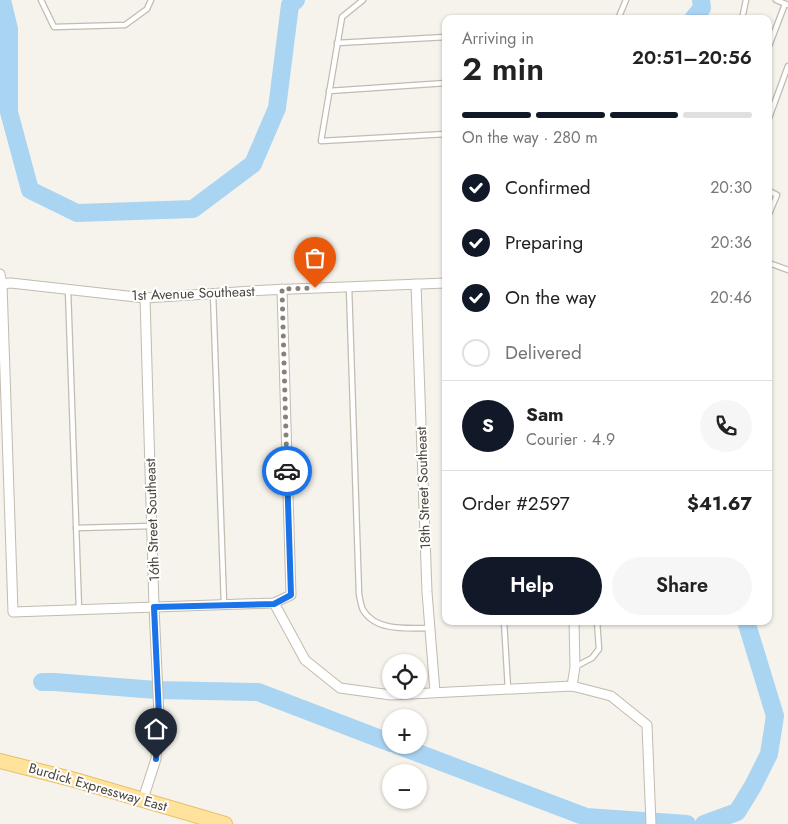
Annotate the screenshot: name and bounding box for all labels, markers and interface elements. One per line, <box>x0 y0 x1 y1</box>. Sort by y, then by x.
text: Arriving in <box>462 27 534 50</box>
text: 20:51–20:56 <box>632 44 752 71</box>
text: 2 min <box>462 46 544 92</box>
text: On the way · 280 m <box>462 126 598 149</box>
icon: check <box>462 174 490 202</box>
text: Confirmed <box>505 174 591 201</box>
text: 20:30 <box>710 176 752 199</box>
icon: check <box>462 229 490 257</box>
text: Preparing <box>505 229 583 256</box>
text: 20:36 <box>711 231 752 254</box>
pin <box>294 237 336 288</box>
icon: bag <box>301 244 329 272</box>
street label: 1st Avenue Southeast <box>131 281 256 305</box>
icon: check <box>462 284 490 312</box>
text: On the way <box>505 284 596 311</box>
text: 20:46 <box>710 286 752 309</box>
text: Delivered <box>505 339 582 366</box>
button: phone <box>700 400 752 452</box>
text: Sam <box>526 401 564 428</box>
text: S <box>482 412 494 439</box>
street label: 18th Street Southeast <box>411 426 435 550</box>
text: Courier · 4.9 <box>526 428 615 451</box>
courier <box>262 446 312 496</box>
street label: 16th Street Southeast <box>140 457 164 582</box>
icon: car <box>273 457 301 485</box>
text: Order #2597 <box>462 490 570 517</box>
text: $41.67 <box>687 490 752 517</box>
button: Help <box>462 557 602 615</box>
button: Share <box>612 557 752 615</box>
map controls <box>382 654 427 809</box>
button: locate <box>382 654 427 699</box>
pin <box>135 708 177 759</box>
button: + <box>382 709 427 754</box>
icon: home <box>142 715 170 743</box>
street label: Burdick Expressway East <box>26 758 170 817</box>
button: − <box>382 764 427 809</box>

